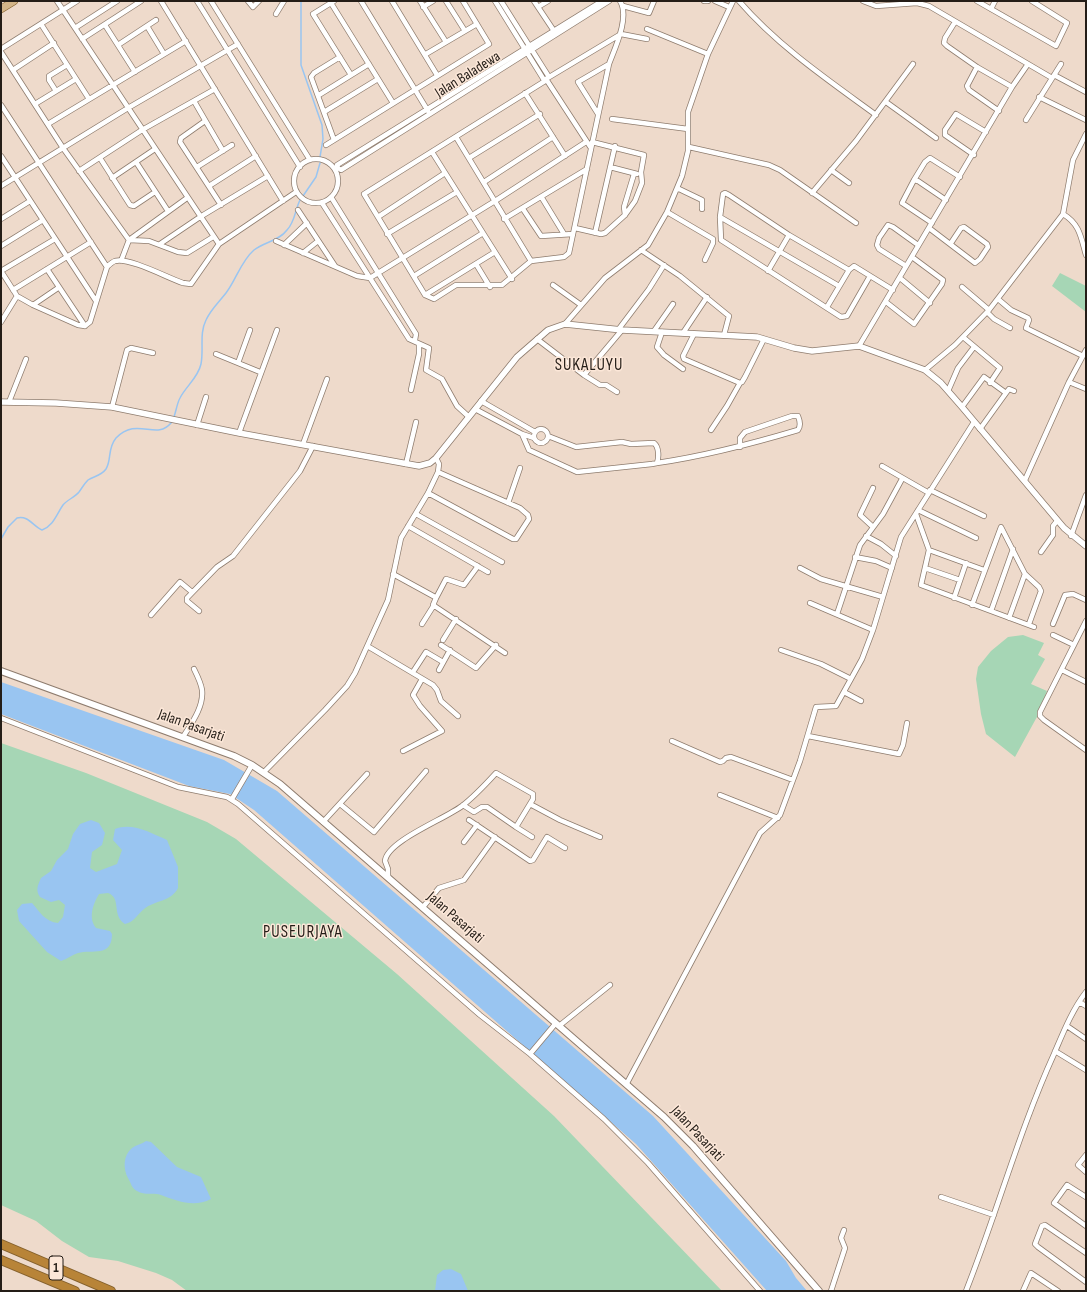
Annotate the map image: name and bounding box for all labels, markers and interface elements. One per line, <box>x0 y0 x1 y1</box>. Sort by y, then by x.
street label: Jalan Baladewa <box>432 48 504 102</box>
district label: SUKALUYU <box>555 356 623 376</box>
street label: Jalan Pasarjati <box>155 706 227 746</box>
street label: Jalan Pasarjati <box>423 888 487 948</box>
district label: PUSEURJAYA <box>263 923 343 943</box>
street label: Jalan Pasarjati <box>667 1102 727 1166</box>
road number: 1 <box>49 1256 63 1280</box>

